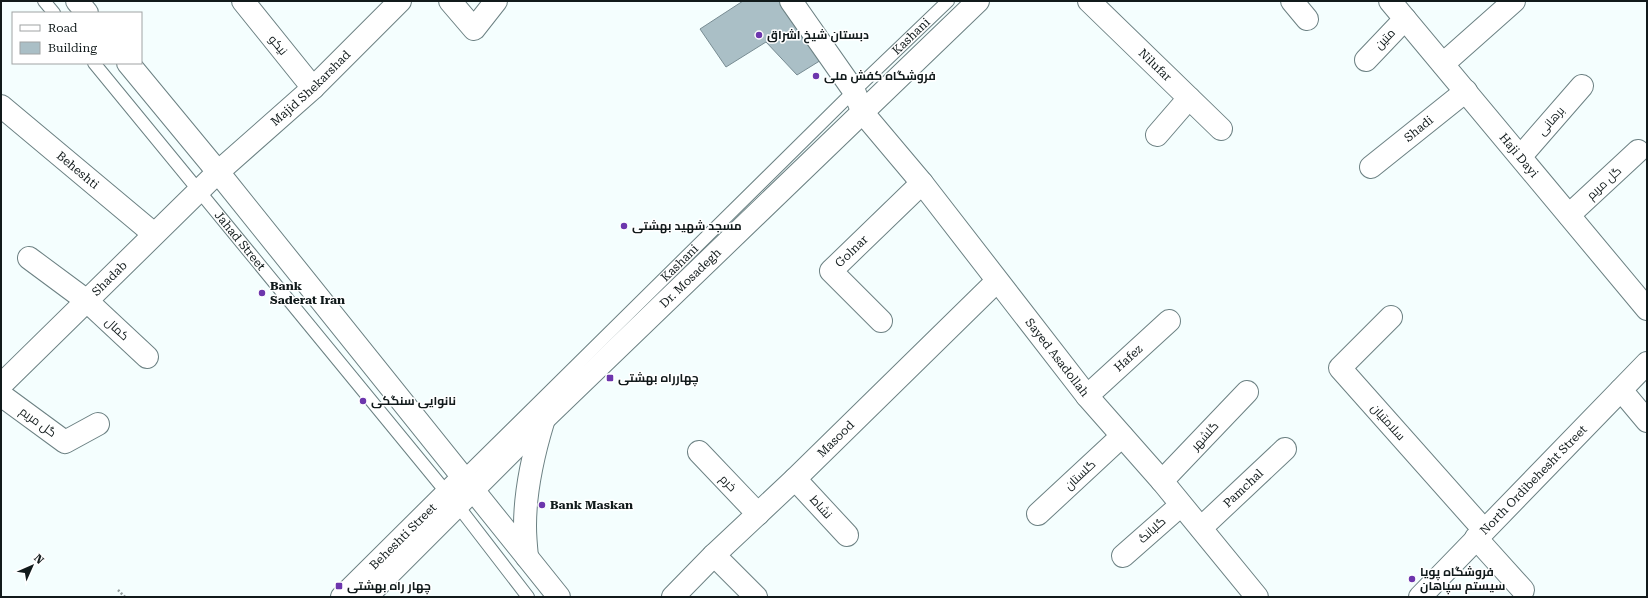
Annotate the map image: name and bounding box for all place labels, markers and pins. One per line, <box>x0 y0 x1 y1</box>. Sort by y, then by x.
place label: دبستان شیخ اشراق <box>767 28 869 44</box>
marker: دبستان شیخ اشراق <box>754 30 764 40</box>
place label: فروشگاه کفش ملی <box>824 69 936 84</box>
marker: فروشگاه کفش ملی <box>811 71 821 81</box>
place label: مسجد شهید بهشتی <box>632 219 742 234</box>
marker: مسجد شهید بهشتی <box>619 221 629 231</box>
place label: Bank Saderat Iran <box>270 279 345 307</box>
marker: Bank Saderat Iran <box>257 288 267 298</box>
place label: چهارراه بهشتی <box>618 371 699 387</box>
marker: چهارراه بهشتی <box>605 373 615 383</box>
place label: نانوایی سنگکی <box>371 394 456 409</box>
marker: نانوایی سنگکی <box>358 396 368 406</box>
place label: Bank Maskan <box>550 498 633 512</box>
marker: Bank Maskan <box>537 500 547 510</box>
place label: فروشگاه پویا سیستم سپاهان <box>1420 565 1505 595</box>
marker: فروشگاه پویا سیستم سپاهان <box>1407 574 1417 584</box>
place label: چهار راه بهشتی <box>347 579 431 595</box>
marker: چهار راه بهشتی <box>334 581 344 591</box>

